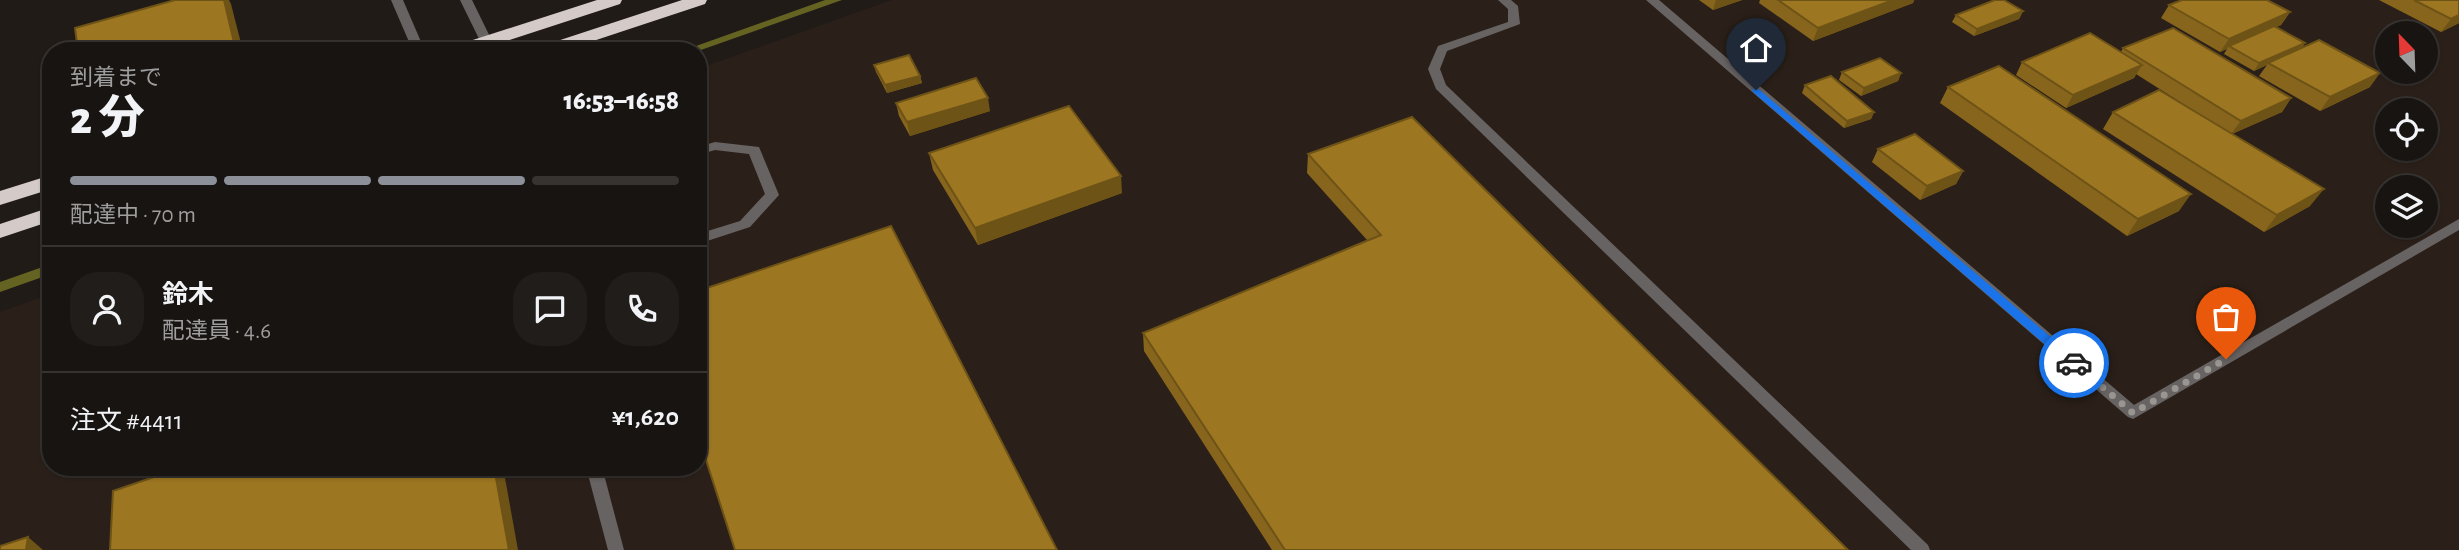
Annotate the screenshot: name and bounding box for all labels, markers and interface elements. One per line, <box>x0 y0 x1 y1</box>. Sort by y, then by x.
pin <box>1726 18 1786 90</box>
north arrow <box>2375 21 2438 84</box>
map controls <box>2375 21 2438 238</box>
icon: home <box>1737 29 1775 67</box>
text: 到着まで <box>70 67 162 90</box>
text: 16:53–16:58 <box>564 88 679 114</box>
text: 2 分 <box>70 96 145 142</box>
button: locate <box>2375 98 2438 161</box>
button: layers <box>2375 175 2438 238</box>
text: 配達中 · 70 m <box>70 204 196 227</box>
button: person <box>70 272 144 346</box>
button: chat <box>513 272 587 346</box>
button: phone <box>605 272 679 346</box>
text: 鈴木 <box>162 282 214 308</box>
pin <box>2196 287 2256 359</box>
icon: bag <box>2207 298 2245 336</box>
text: 配達員 · 4.6 <box>162 320 271 343</box>
courier <box>2039 328 2109 398</box>
icon: car <box>2055 344 2093 382</box>
text: ¥1,620 <box>612 404 679 430</box>
text: 注文 #4411 <box>70 408 183 434</box>

